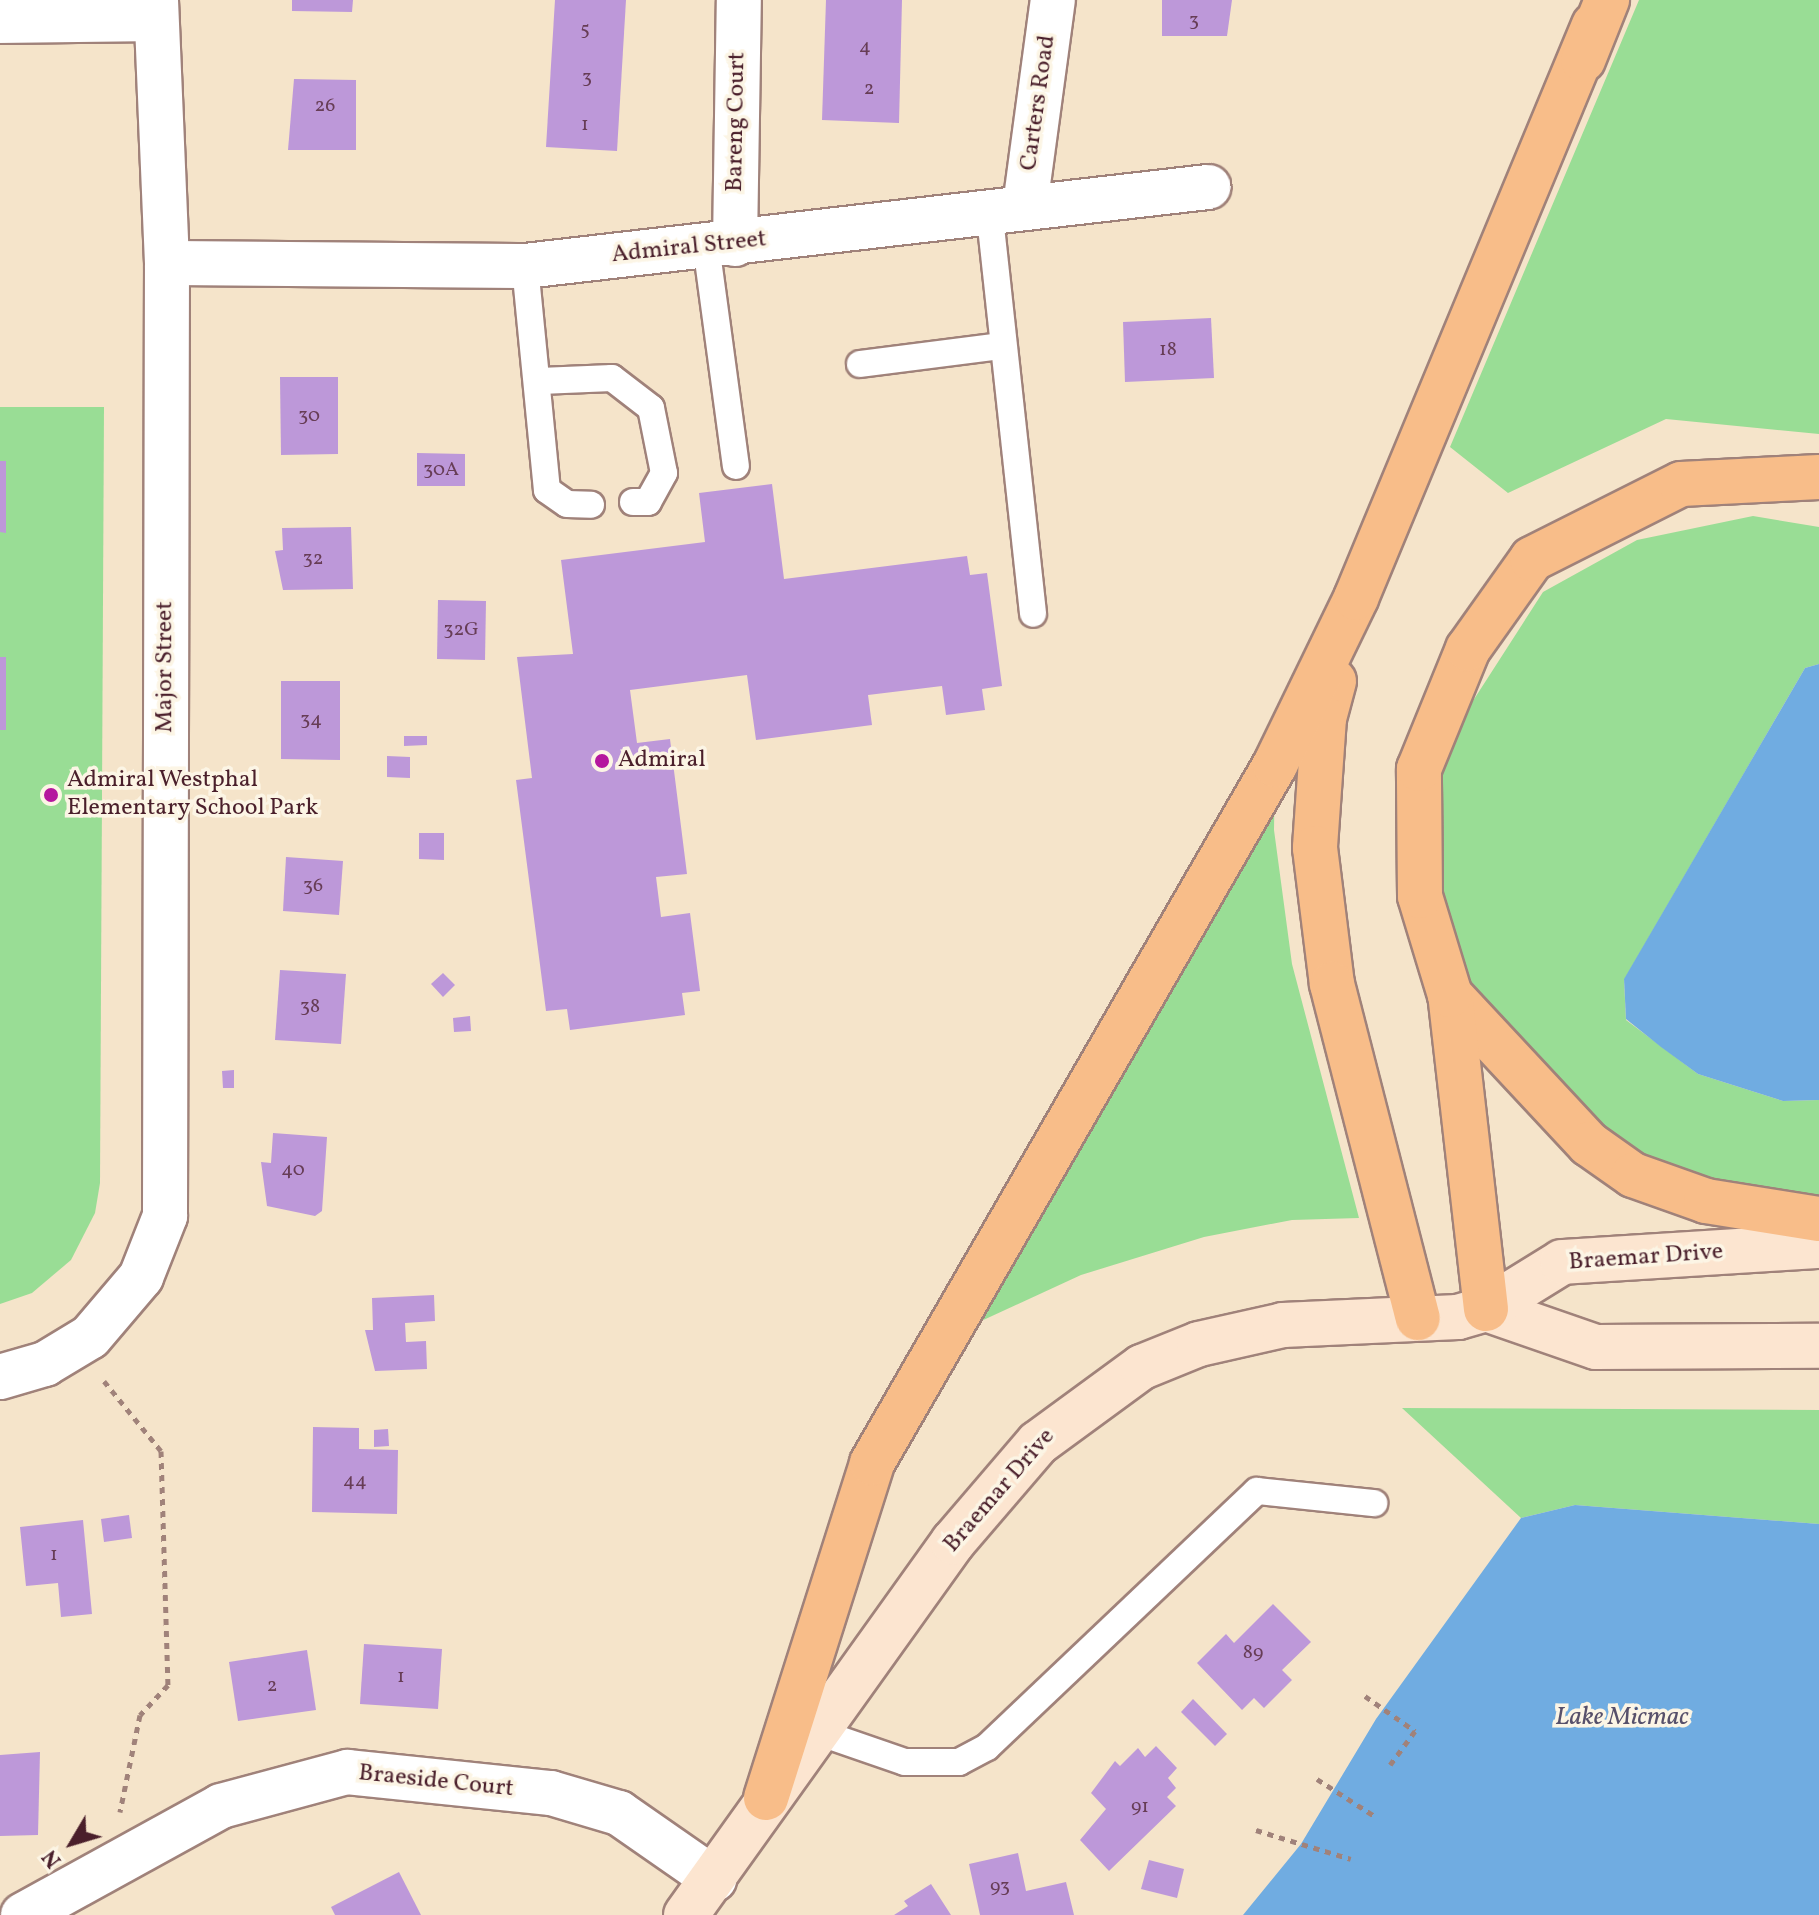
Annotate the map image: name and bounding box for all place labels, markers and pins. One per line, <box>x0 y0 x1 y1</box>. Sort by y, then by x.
place label: Admiral <box>618 747 706 775</box>
marker: Admiral <box>593 752 611 770</box>
place label: Admiral Westphal Elementary School Park <box>67 767 319 823</box>
marker: Admiral Westphal Elementary School Park <box>42 786 60 804</box>

